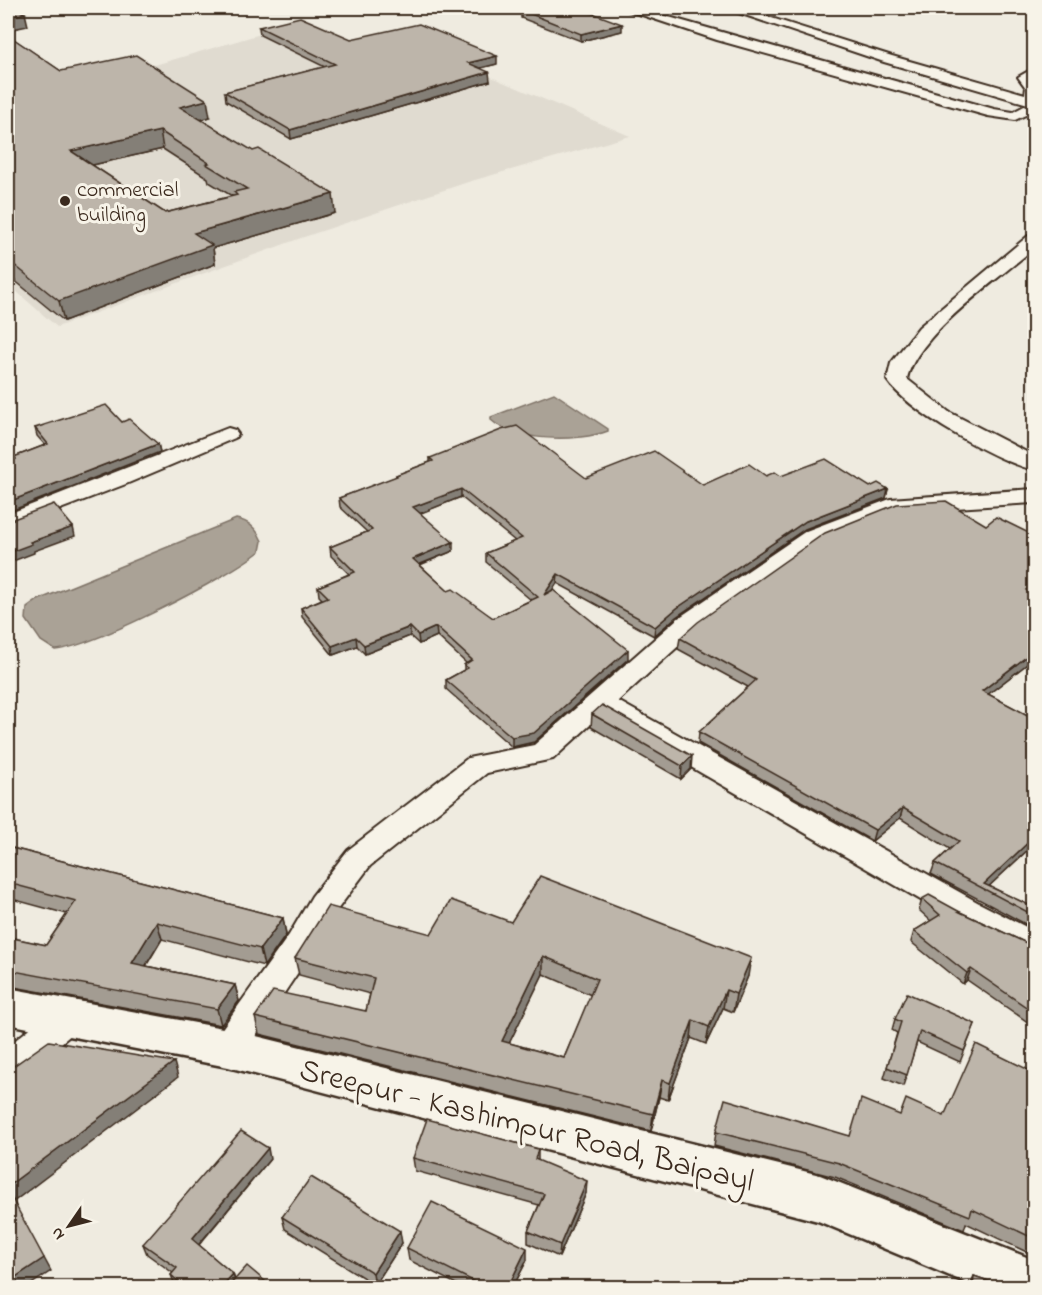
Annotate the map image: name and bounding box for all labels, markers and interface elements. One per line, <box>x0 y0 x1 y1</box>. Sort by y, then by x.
place label: commercial building <box>77 175 178 233</box>
marker: commercial building <box>58 194 72 208</box>
street label: Sreepur - Kashimpur Road, Baipayl <box>294 1048 758 1207</box>
north arrow <box>39 1196 99 1256</box>
text: N <box>45 1222 71 1245</box>

